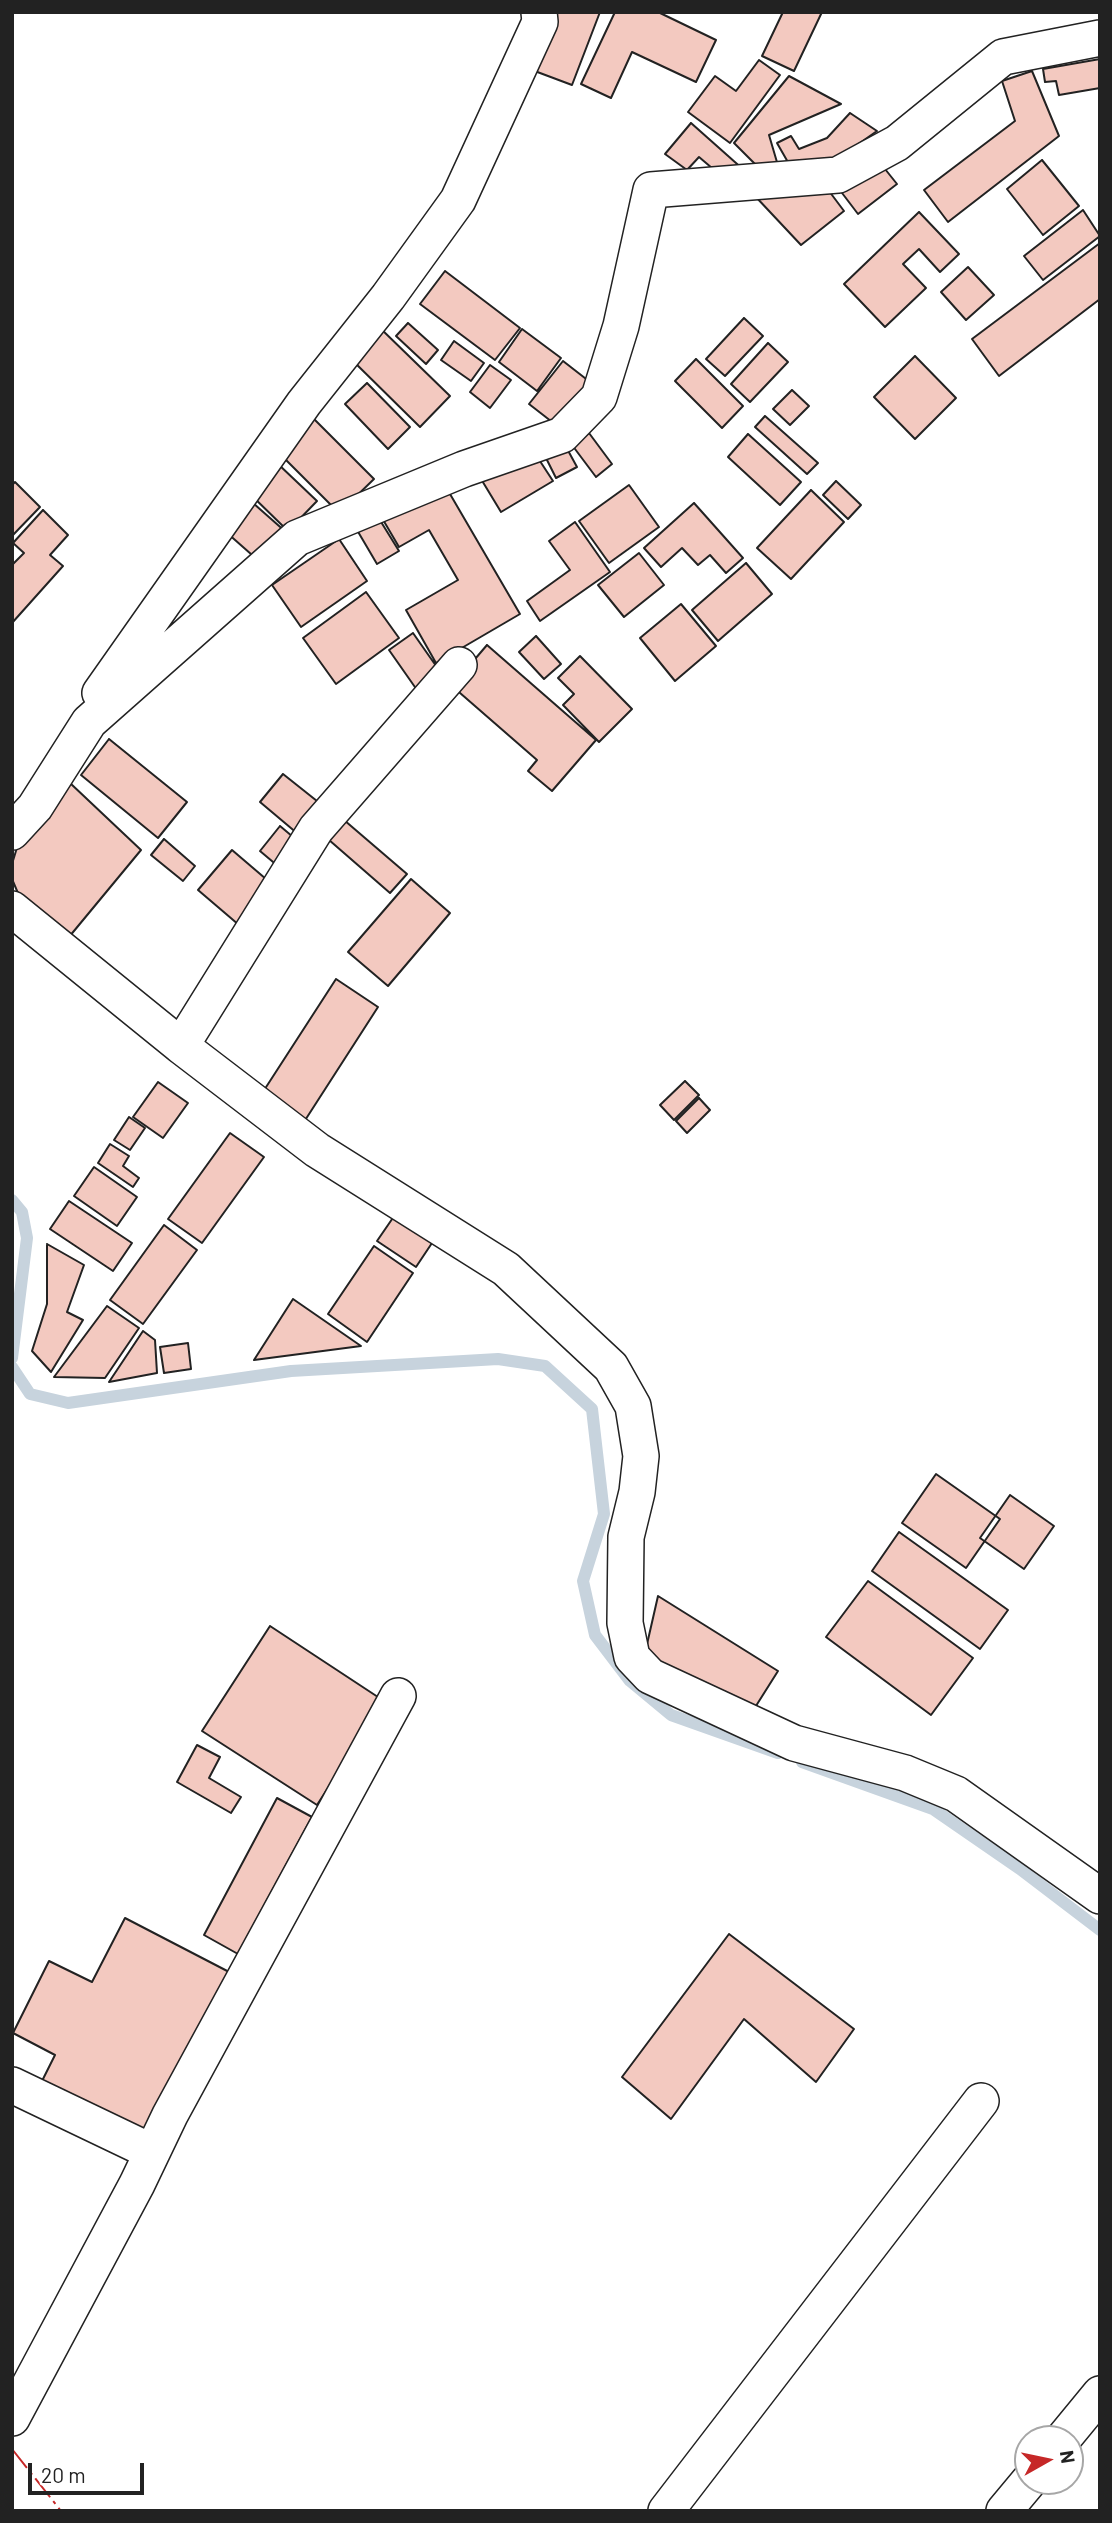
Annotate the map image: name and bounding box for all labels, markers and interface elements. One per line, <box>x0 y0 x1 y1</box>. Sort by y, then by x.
north arrow <box>1014 2425 1084 2495</box>
text: N <box>1056 2449 1081 2465</box>
scale bar <box>32 2450 147 2494</box>
text: 20 m <box>41 2462 86 2487</box>

